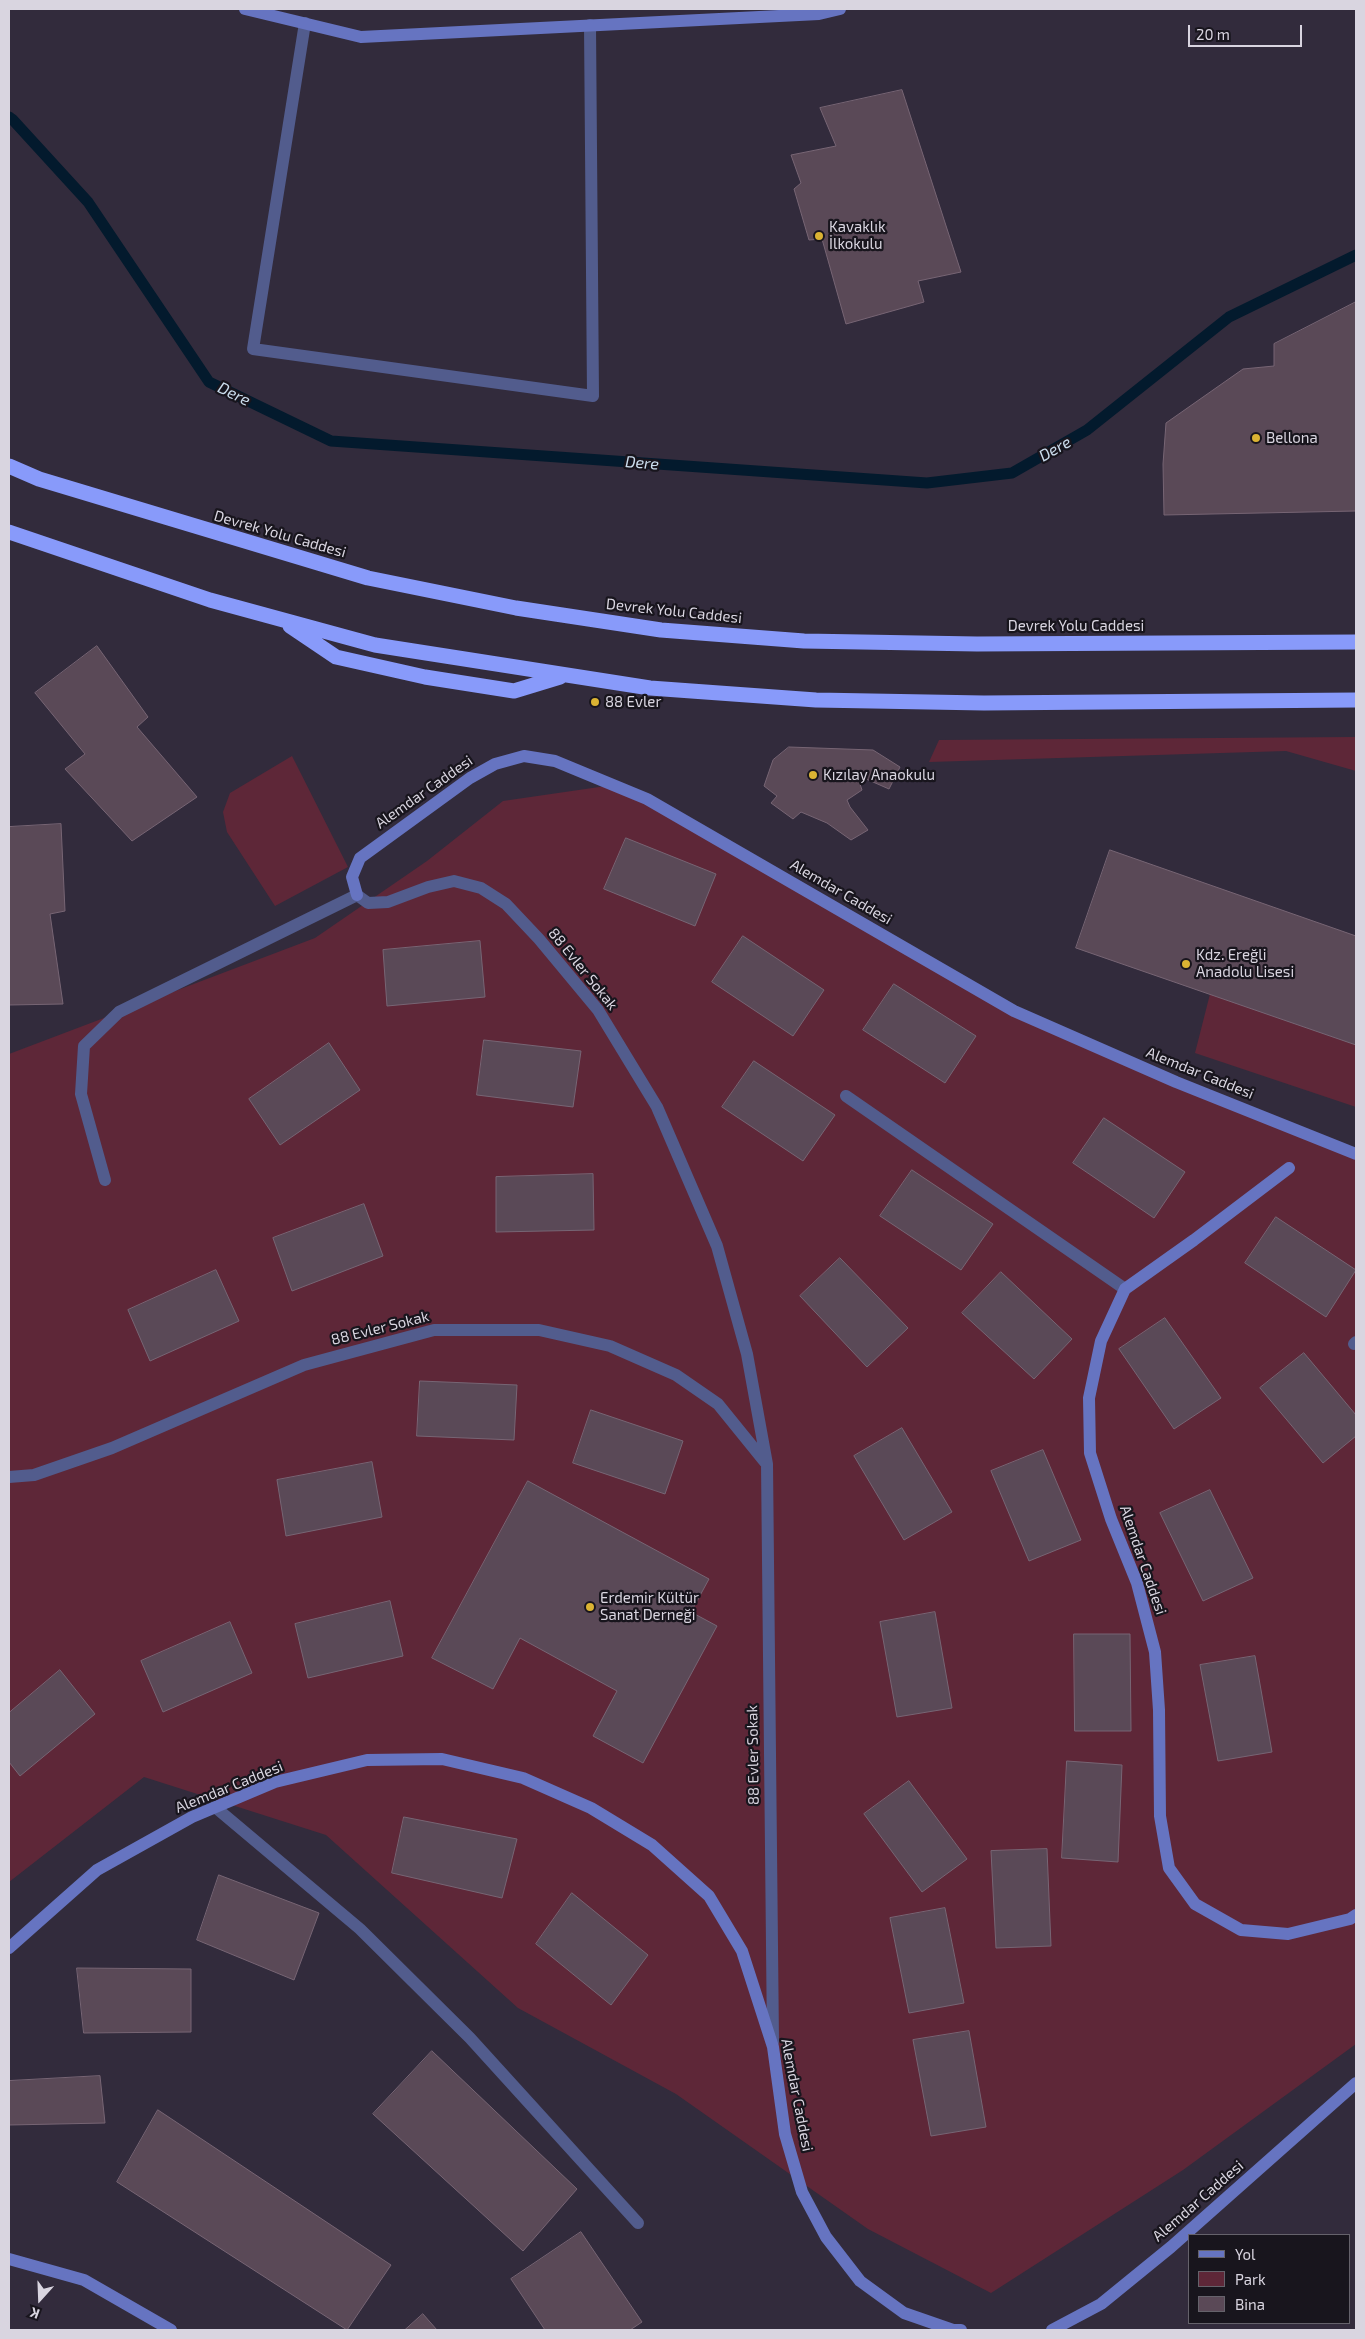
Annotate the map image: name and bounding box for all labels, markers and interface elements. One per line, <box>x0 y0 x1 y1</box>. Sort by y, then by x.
scale bar <box>1190 15 1304 47</box>
text: 20 m <box>1196 25 1230 43</box>
place label: Kavaklık İlkokulu <box>829 218 886 253</box>
marker: Kavaklık İlkokulu <box>813 230 825 242</box>
water label: Dere <box>215 378 253 410</box>
place label: Bellona <box>1266 429 1318 447</box>
water label: Dere <box>1035 432 1075 466</box>
marker: Bellona <box>1250 432 1262 444</box>
water label: Dere <box>624 452 660 474</box>
street label: Devrek Yolu Caddesi <box>212 507 348 561</box>
street label: Devrek Yolu Caddesi <box>605 595 743 627</box>
street label: Devrek Yolu Caddesi <box>1008 617 1144 635</box>
place label: 88 Evler <box>605 693 661 711</box>
marker: 88 Evler <box>589 696 601 708</box>
street label: Alemdar Caddesi <box>372 752 476 832</box>
place label: Kızılay Anaokulu <box>823 766 935 784</box>
marker: Kızılay Anaokulu <box>807 769 819 781</box>
street label: Alemdar Caddesi <box>787 856 895 928</box>
street label: 88 Evler Sokak <box>544 924 622 1014</box>
place label: Kdz. Ereğli Anadolu Lisesi <box>1196 946 1294 981</box>
marker: Kdz. Ereğli Anadolu Lisesi <box>1180 958 1192 970</box>
street label: Alemdar Caddesi <box>1144 1043 1256 1103</box>
street label: 88 Evler Sokak <box>329 1307 431 1349</box>
street label: Alemdar Caddesi <box>1116 1503 1170 1617</box>
place label: Erdemir Kültür Sanat Derneği <box>600 1589 699 1624</box>
marker: Erdemir Kültür Sanat Derneği <box>584 1601 596 1613</box>
street label: 88 Evler Sokak <box>743 1705 763 1805</box>
street label: Alemdar Caddesi <box>173 1757 285 1817</box>
street label: Alemdar Caddesi <box>777 2037 817 2153</box>
street label: Alemdar Caddesi <box>1149 2157 1247 2245</box>
legend <box>1188 2234 1350 2324</box>
text: Yol <box>1235 2245 1256 2263</box>
text: Park <box>1235 2270 1266 2288</box>
north arrow <box>15 2274 65 2324</box>
text: Bina <box>1235 2295 1265 2313</box>
text: K <box>28 2304 42 2323</box>

